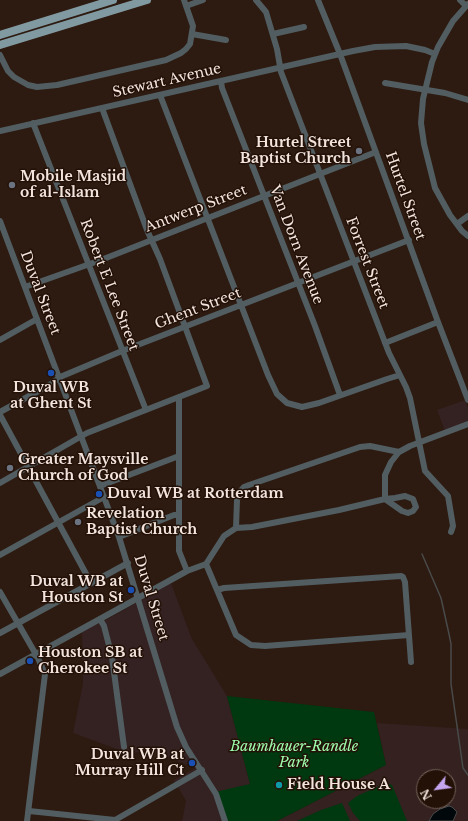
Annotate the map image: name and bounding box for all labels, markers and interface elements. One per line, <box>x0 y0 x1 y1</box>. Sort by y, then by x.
street label: Stewart Avenue <box>111 60 223 102</box>
place label: Hurtel Street Baptist Church <box>240 135 351 168</box>
marker: Hurtel Street Baptist Church <box>354 146 364 156</box>
street label: Hurtel Street <box>381 150 429 242</box>
place label: Mobile Masjid of al-Islam <box>20 169 126 202</box>
marker: Mobile Masjid of al-Islam <box>7 180 17 190</box>
street label: Antwerp Street <box>143 182 249 236</box>
street label: Van Dorn Avenue <box>266 183 326 307</box>
street label: Forrest Street <box>342 215 392 311</box>
street label: Robert E Lee Street <box>76 217 142 353</box>
street label: Duval Street <box>16 249 64 337</box>
street label: Ghent Street <box>153 285 243 333</box>
marker: Duval WB at Ghent St <box>46 368 56 378</box>
place label: Duval WB at Ghent St <box>10 380 92 412</box>
place label: Greater Maysville Church of God <box>18 452 148 484</box>
marker: Greater Maysville Church of God <box>5 463 15 473</box>
place label: Duval WB at Rotterdam <box>107 486 284 502</box>
marker: Duval WB at Rotterdam <box>94 489 104 499</box>
place label: Revelation Baptist Church <box>86 506 197 538</box>
marker: Revelation Baptist Church <box>73 517 83 527</box>
street label: Duval Street <box>130 553 172 643</box>
place label: Duval WB at Houston St <box>30 574 123 606</box>
marker: Duval WB at Houston St <box>126 585 136 595</box>
place label: Houston SB at Cherokee St <box>38 645 143 678</box>
marker: Houston SB at Cherokee St <box>25 656 35 666</box>
park label: Baumhauer-Randle Park <box>230 739 358 772</box>
place label: Duval WB at Murray Hill Ct <box>75 747 184 780</box>
marker: Duval WB at Murray Hill Ct <box>187 758 197 768</box>
north arrow <box>416 769 456 809</box>
place label: Field House A <box>287 777 390 793</box>
marker: Field House A <box>274 780 284 790</box>
text: N <box>418 786 435 802</box>

